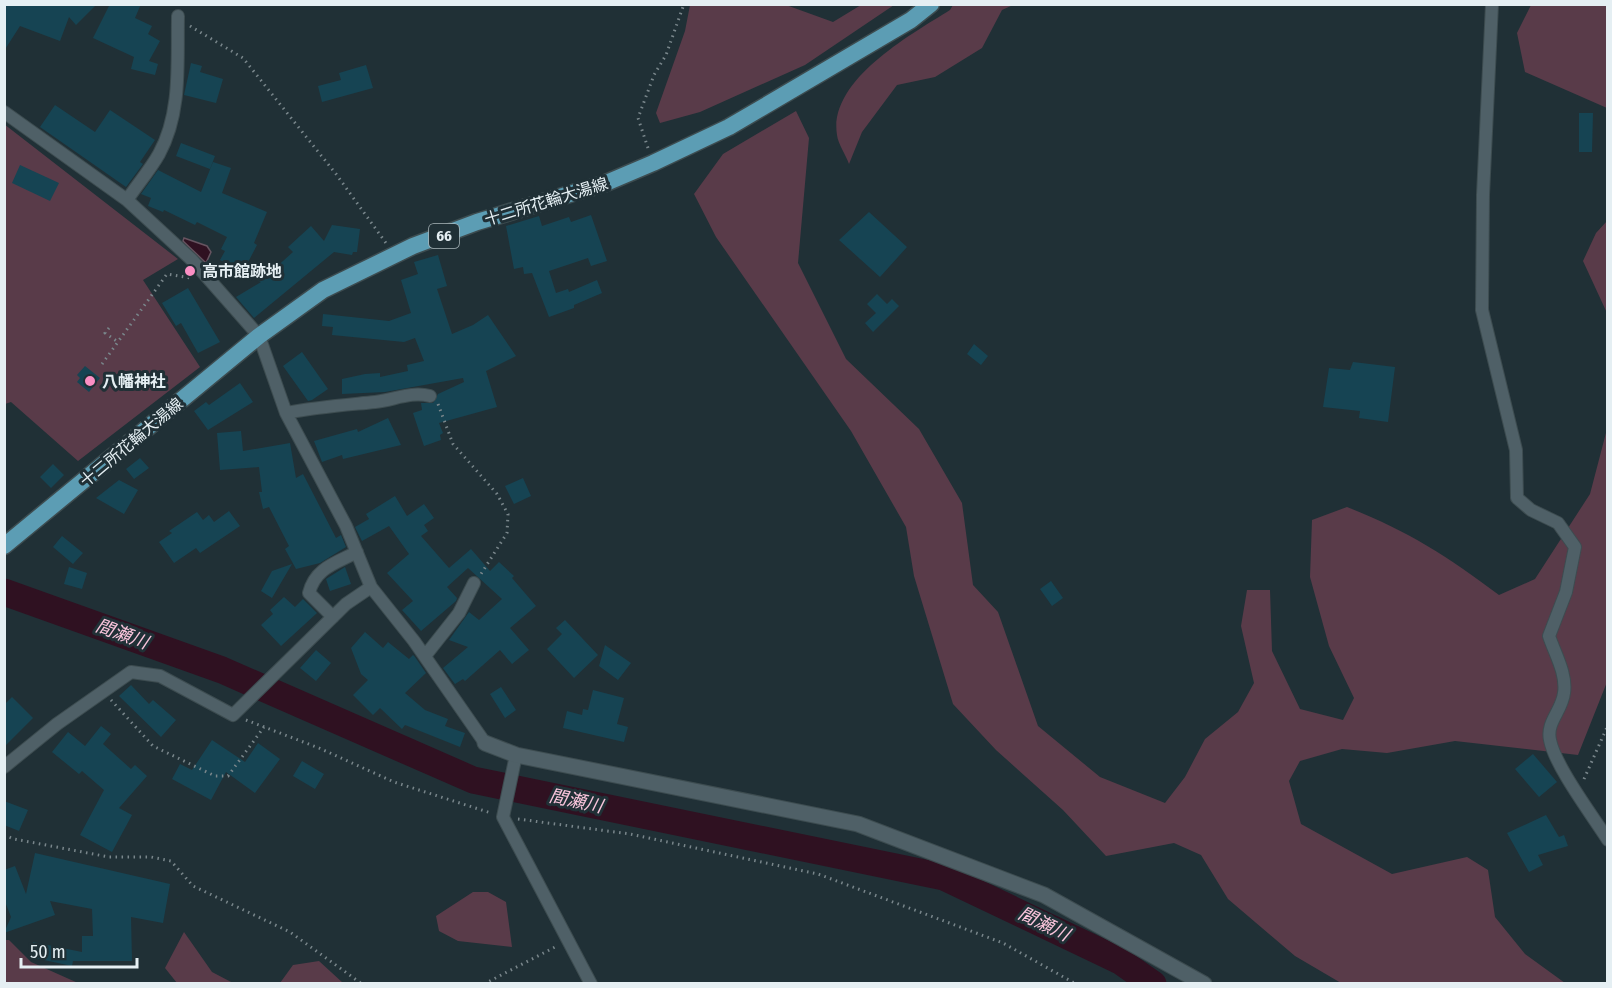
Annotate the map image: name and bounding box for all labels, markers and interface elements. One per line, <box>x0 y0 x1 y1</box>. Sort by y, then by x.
street label: 十二所花輪大湯線 <box>482 174 610 229</box>
road number: 66 <box>429 224 459 248</box>
place label: 高市館跡地 <box>202 262 282 281</box>
marker: 高市館跡地 <box>183 264 197 278</box>
place label: 八幡神社 <box>102 372 166 391</box>
marker: 八幡神社 <box>83 374 97 388</box>
street label: 十二所花輪大湯線 <box>76 394 186 491</box>
water label: 間瀬川 <box>93 614 153 654</box>
water label: 間瀬川 <box>547 785 607 818</box>
water label: 間瀬川 <box>1015 902 1075 947</box>
scale bar <box>21 931 136 969</box>
text: 50 m <box>30 941 66 963</box>

